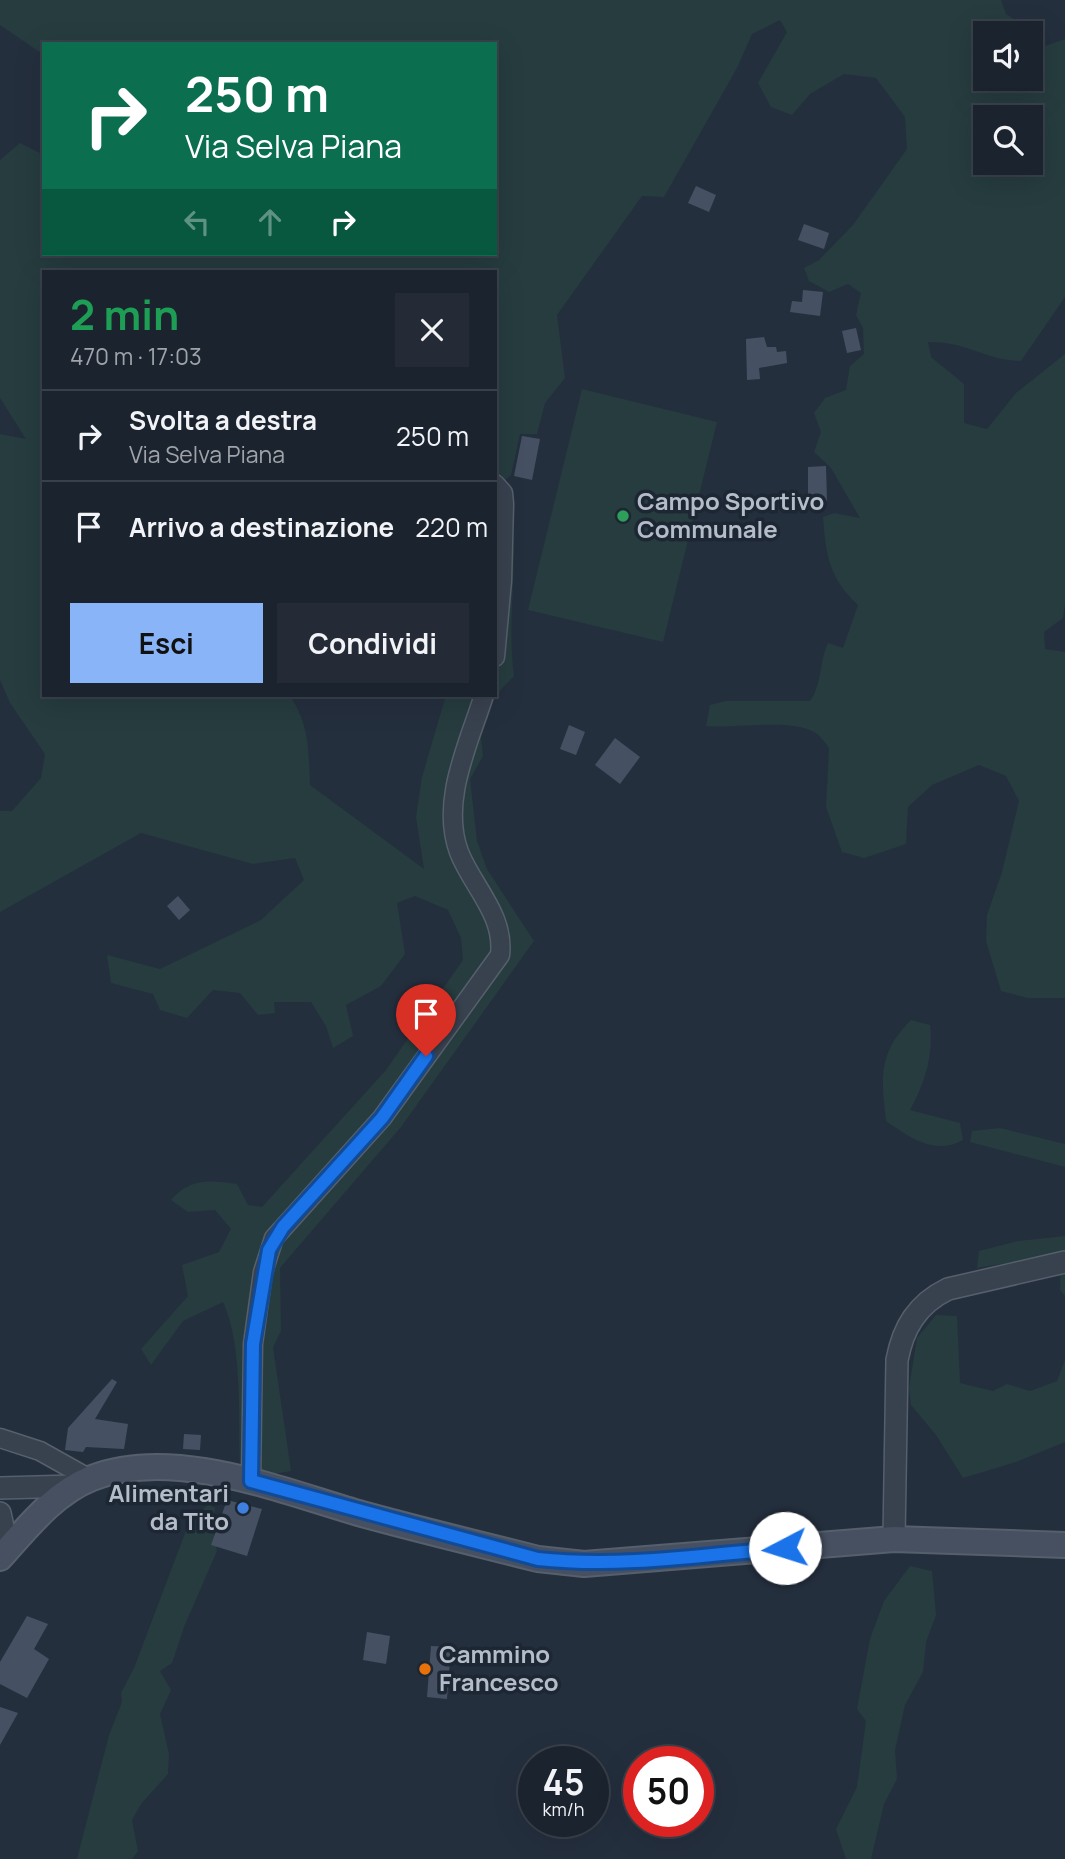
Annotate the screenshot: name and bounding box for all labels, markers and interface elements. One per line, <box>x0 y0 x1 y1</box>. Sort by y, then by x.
map controls <box>973 21 1043 175</box>
button: sound <box>973 21 1043 91</box>
text: 250 m <box>185 60 329 127</box>
icon: right <box>70 70 161 161</box>
button: search <box>973 105 1043 175</box>
text: Via Selva Piana <box>185 124 402 168</box>
icon: left <box>178 203 216 241</box>
icon: ahead <box>251 203 289 241</box>
icon: right <box>324 203 362 241</box>
text: 2 min <box>70 285 179 343</box>
button: close <box>395 293 469 367</box>
text: 470 m · 17:03 <box>70 340 202 372</box>
text: Svolta a destra <box>129 402 317 438</box>
icon: right <box>70 417 108 455</box>
text: 250 m <box>396 418 469 454</box>
text: Via Selva Piana <box>129 438 285 470</box>
place label: Campo Sportivo Communale <box>637 484 824 545</box>
icon: arrive <box>70 508 108 546</box>
marker: Campo Sportivo Communale <box>615 508 631 524</box>
text: Arrivo a destinazione <box>129 509 394 545</box>
text: 220 m <box>415 509 488 545</box>
button: Esci <box>70 603 263 683</box>
button: Condividi <box>277 603 469 683</box>
pin <box>396 984 456 1056</box>
icon: arrive <box>407 995 445 1033</box>
place label: Alimentari da Tito <box>108 1476 229 1537</box>
marker: Alimentari da Tito <box>235 1500 251 1516</box>
position arrow <box>748 1511 822 1585</box>
place label: Cammino Francesco <box>439 1637 559 1698</box>
marker: Cammino Francesco <box>417 1661 433 1677</box>
speed limit sign: 50 <box>623 1746 714 1837</box>
text: 45 <box>543 1758 584 1806</box>
text: km/h <box>543 1797 584 1821</box>

